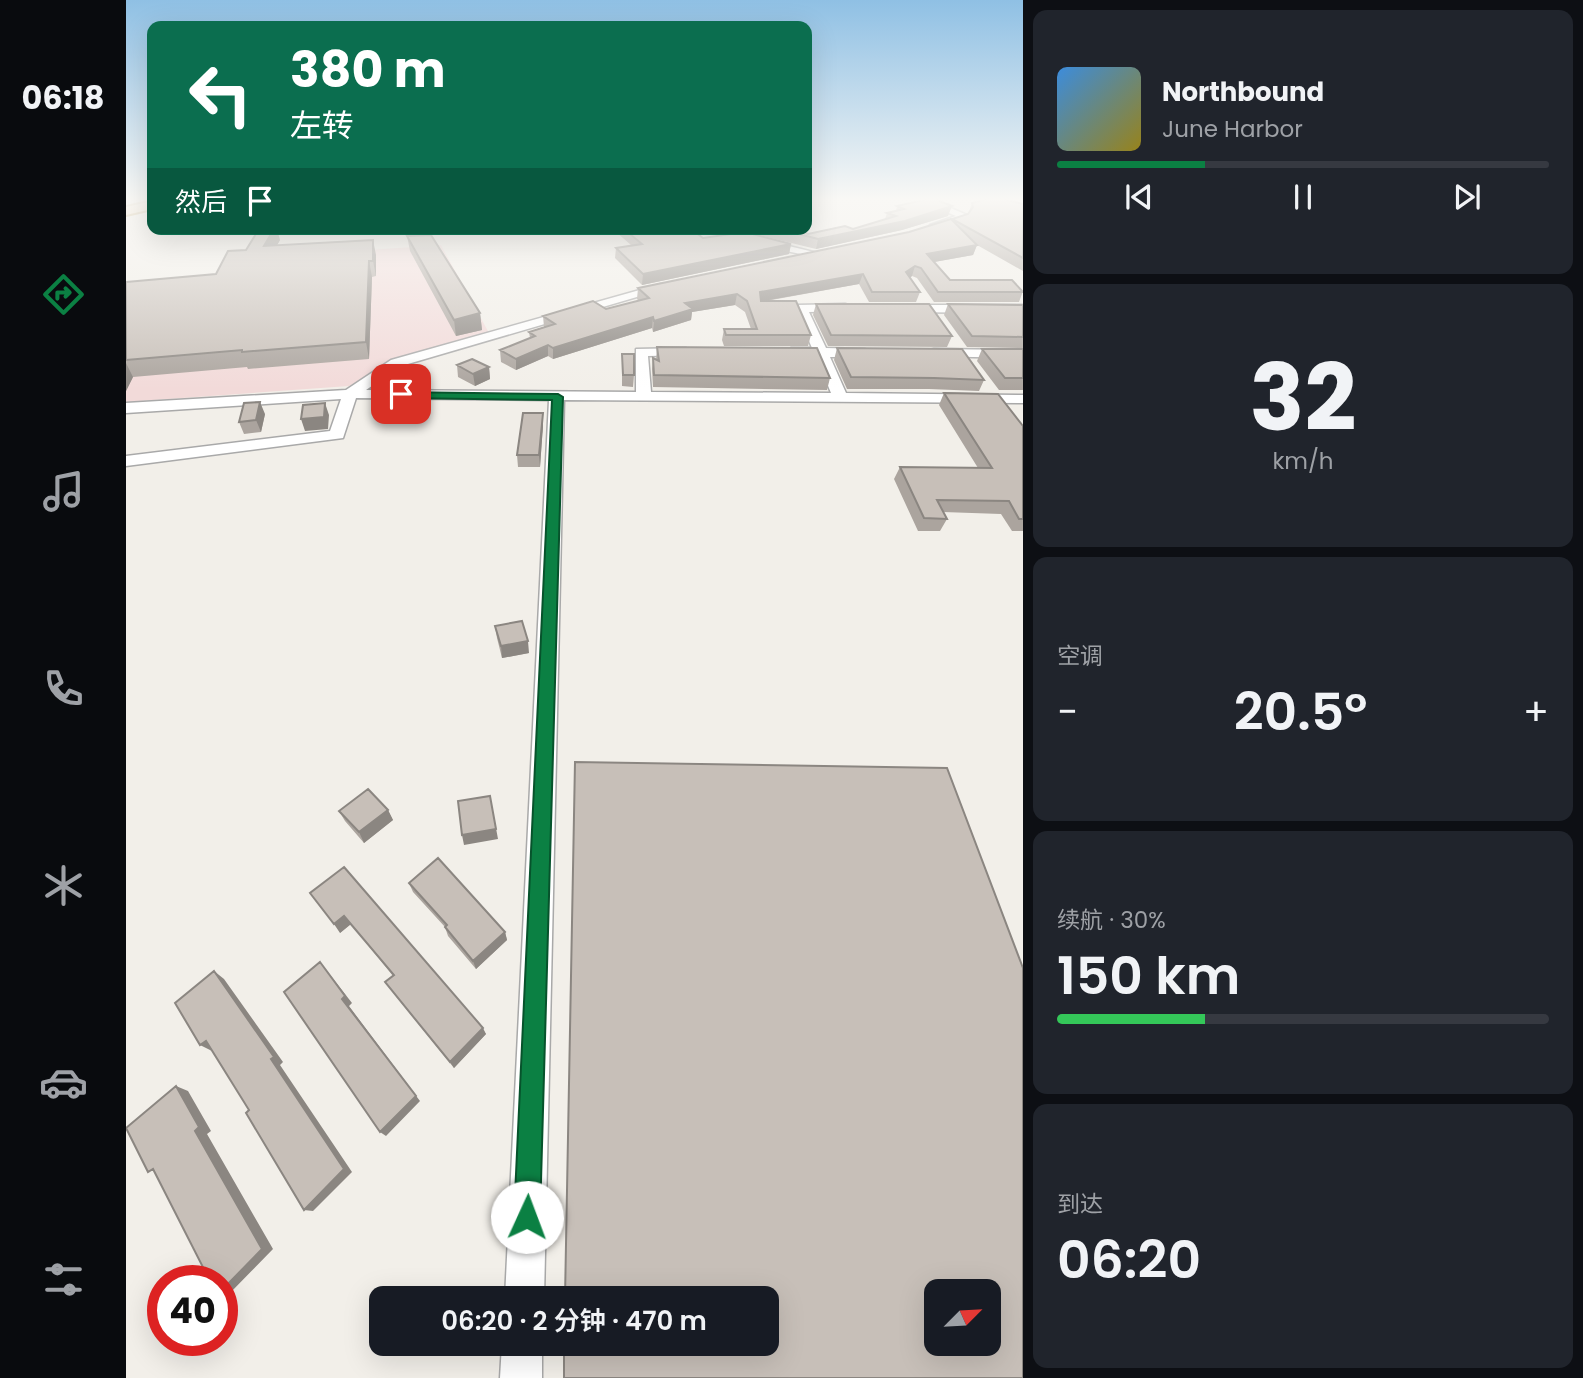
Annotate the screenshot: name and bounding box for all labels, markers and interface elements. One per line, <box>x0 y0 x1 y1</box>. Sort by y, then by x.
text: 380 m <box>290 36 446 104</box>
icon: left <box>175 49 266 140</box>
text: Northbound <box>1162 74 1324 110</box>
text: 06:18 <box>21 75 105 120</box>
text: 左转 <box>290 103 354 148</box>
text: June Harbor <box>1162 113 1303 145</box>
icon: previous <box>1120 178 1158 216</box>
icon: pause <box>1284 178 1322 216</box>
icon: next <box>1448 178 1486 216</box>
icon: arrive <box>241 182 279 220</box>
text: 然后 <box>175 184 227 220</box>
icon: directions <box>39 270 88 319</box>
text: 32 <box>1249 334 1357 462</box>
pin <box>371 364 431 424</box>
icon: arrive <box>382 375 420 413</box>
text: km/h <box>1272 445 1334 477</box>
icon: music <box>39 467 88 516</box>
text: 空调 <box>1057 640 1103 672</box>
icon: phone <box>39 664 88 713</box>
text: 20.5° <box>1234 675 1367 748</box>
text: − <box>1057 685 1078 738</box>
text: + <box>1523 685 1549 738</box>
icon: climate <box>39 861 88 910</box>
text: 续航 · 30% <box>1057 904 1166 936</box>
text: 150 km <box>1057 939 1240 1012</box>
icon: car <box>39 1058 88 1107</box>
position arrow <box>490 1180 564 1254</box>
text: 到达 <box>1057 1188 1103 1220</box>
text: 06:20 <box>1057 1223 1201 1296</box>
icon: filters <box>39 1255 88 1304</box>
speed limit sign: 40 <box>147 1265 238 1356</box>
north arrow <box>924 1279 1001 1356</box>
map controls <box>924 1279 1001 1356</box>
text: 06:20 · 2 分钟 · 470 m <box>441 1303 707 1339</box>

